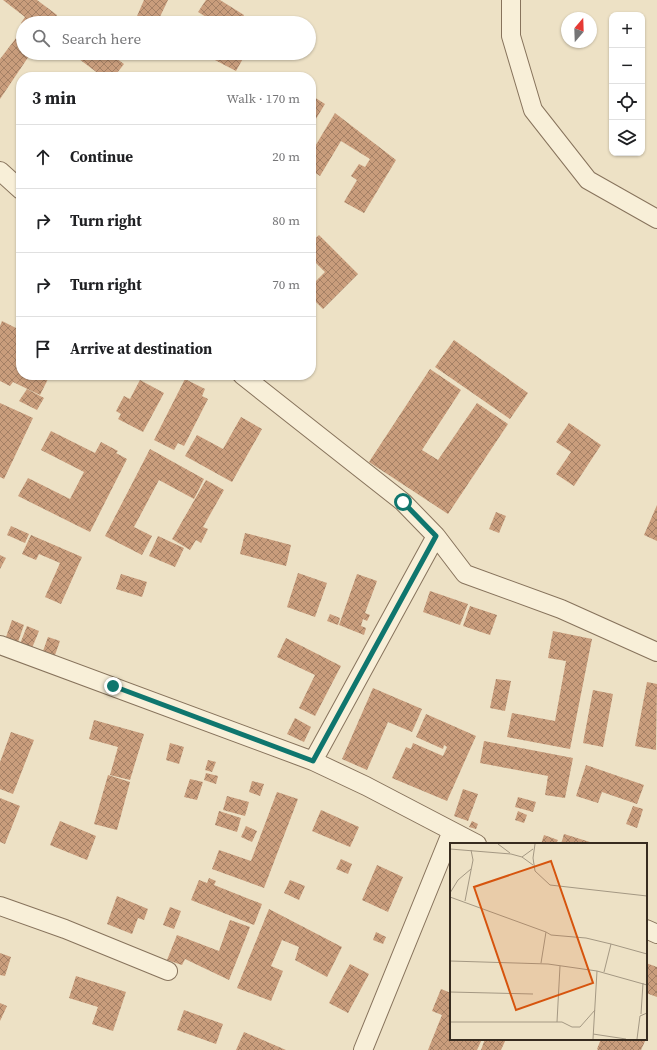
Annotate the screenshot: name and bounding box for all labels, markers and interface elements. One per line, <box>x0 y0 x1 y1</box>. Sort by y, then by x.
north arrow <box>561 12 597 48</box>
map controls <box>609 12 645 156</box>
button: + <box>609 12 645 48</box>
search box <box>16 16 316 60</box>
icon: search <box>30 27 52 49</box>
text: Search here <box>62 28 141 49</box>
button: − <box>609 48 645 84</box>
button: locate <box>609 84 645 120</box>
text: 3 min <box>32 86 76 110</box>
text: Walk · 170 m <box>227 90 300 107</box>
button: layers <box>609 120 645 156</box>
icon: ahead <box>32 146 54 168</box>
text: Continue <box>70 146 133 167</box>
text: 20 m <box>272 148 300 165</box>
icon: right <box>32 210 54 232</box>
text: Turn right <box>70 210 142 231</box>
text: 80 m <box>272 212 300 229</box>
icon: right <box>32 274 54 296</box>
text: Turn right <box>70 274 142 295</box>
text: 70 m <box>272 276 300 293</box>
icon: arrive <box>32 338 54 360</box>
text: Arrive at destination <box>70 338 212 359</box>
route start <box>394 493 412 511</box>
route end <box>104 677 122 695</box>
inset map <box>450 843 647 1040</box>

